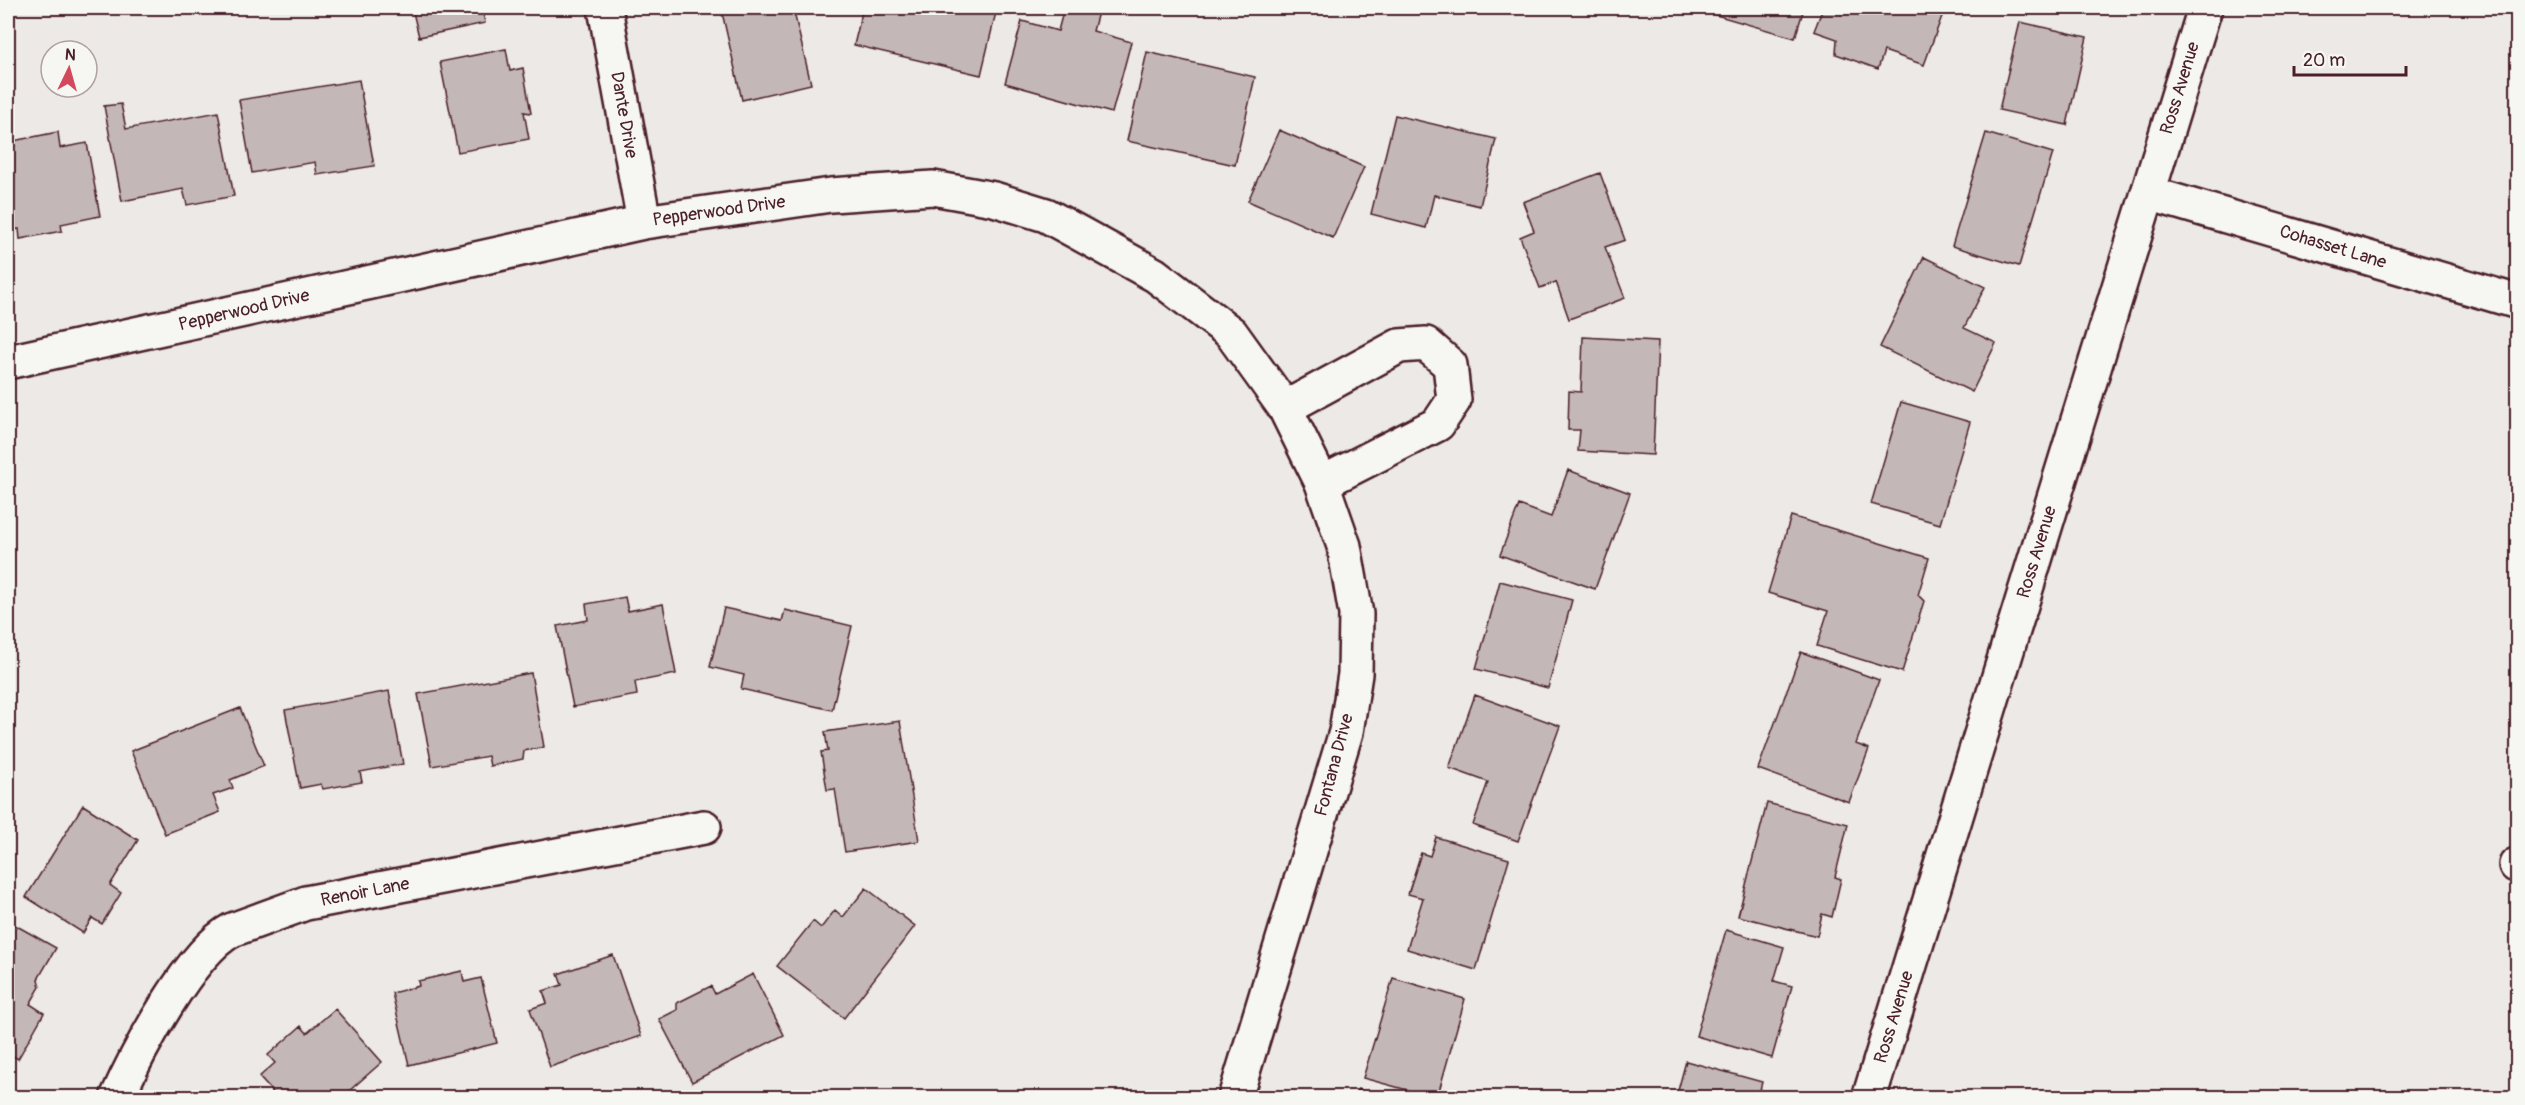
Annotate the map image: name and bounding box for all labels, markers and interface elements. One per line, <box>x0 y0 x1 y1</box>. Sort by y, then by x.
north arrow <box>39 39 99 99</box>
street label: Ross Avenue <box>2155 39 2205 137</box>
scale bar <box>2294 39 2406 77</box>
text: N <box>64 45 77 66</box>
text: 20 m <box>2303 49 2345 72</box>
street label: Dante Drive <box>605 70 643 160</box>
street label: Pepperwood Drive <box>651 190 787 232</box>
street label: Cohasset Lane <box>2277 220 2389 274</box>
street label: Pepperwood Drive <box>176 284 312 336</box>
street label: Ross Avenue <box>2012 503 2062 601</box>
street label: Fontana Drive <box>1309 711 1359 819</box>
street label: Renoir Lane <box>319 872 411 912</box>
street label: Ross Avenue <box>1869 968 1919 1066</box>

